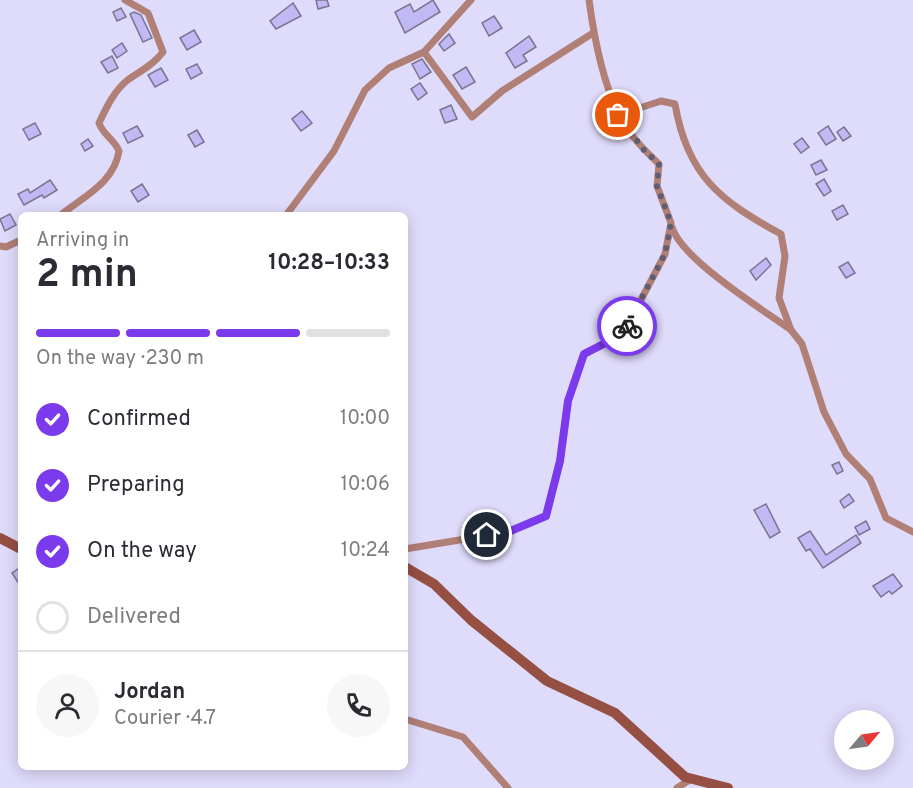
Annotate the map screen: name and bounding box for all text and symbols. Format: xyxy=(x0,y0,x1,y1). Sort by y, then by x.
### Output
pin xyxy=(592,89,643,140)
icon: bag xyxy=(601,98,634,131)
text: Arriving in xyxy=(36,228,129,254)
text: 10:28–10:33 xyxy=(268,250,390,277)
text: 2 min xyxy=(36,252,138,301)
courier xyxy=(597,296,657,356)
icon: bike xyxy=(611,310,644,343)
text: On the way · 230 m xyxy=(36,346,204,372)
icon: check xyxy=(36,403,69,436)
text: Confirmed xyxy=(87,406,191,433)
text: 10:00 xyxy=(340,406,390,432)
icon: check xyxy=(36,469,69,502)
text: Preparing xyxy=(87,472,185,499)
text: 10:06 xyxy=(340,472,390,498)
pin xyxy=(461,509,512,560)
icon: home xyxy=(470,518,503,551)
icon: check xyxy=(36,535,69,568)
text: On the way xyxy=(87,538,197,565)
text: 10:24 xyxy=(341,538,390,564)
text: Delivered xyxy=(87,604,181,631)
button: person xyxy=(36,674,99,737)
button: phone xyxy=(327,674,390,737)
text: Jordan xyxy=(114,679,185,706)
text: Courier · 4.7 xyxy=(114,706,216,732)
north arrow xyxy=(834,710,894,770)
map controls xyxy=(834,710,894,770)

